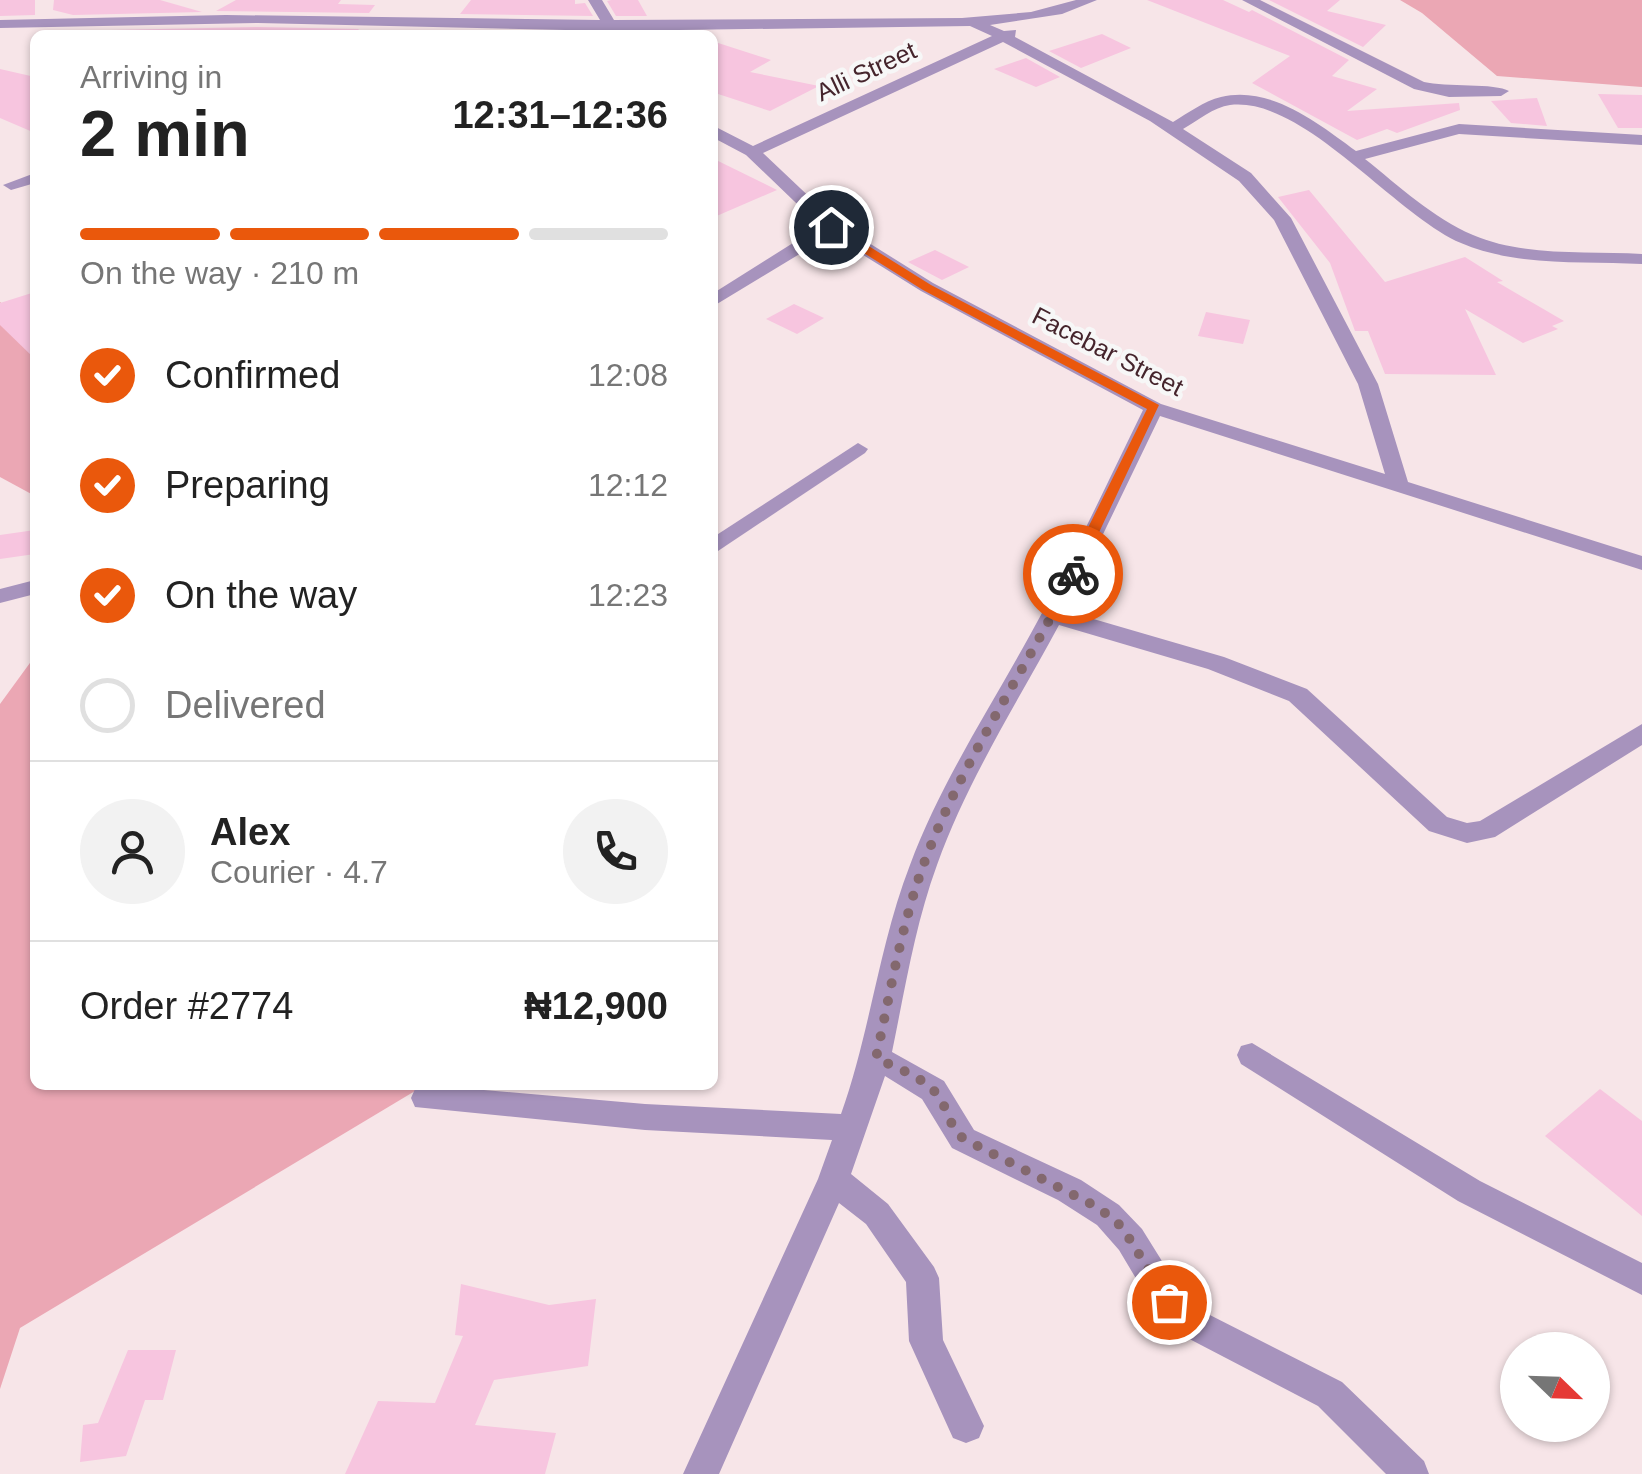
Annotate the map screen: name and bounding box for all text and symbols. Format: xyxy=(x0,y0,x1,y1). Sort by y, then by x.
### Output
street label: Alli Street xyxy=(812,36,920,106)
text: Arriving in xyxy=(80,59,222,95)
text: 12:31–12:36 xyxy=(452,94,668,136)
text: 2 min xyxy=(80,97,250,170)
pin xyxy=(789,185,874,270)
icon: home xyxy=(804,200,859,255)
text: On the way · 210 m xyxy=(80,255,359,291)
street label: Facebar Street xyxy=(1028,301,1188,401)
icon: check xyxy=(80,348,135,403)
text: Confirmed xyxy=(165,354,340,396)
text: 12:08 xyxy=(588,357,668,393)
icon: check xyxy=(80,458,135,513)
text: Preparing xyxy=(165,464,330,506)
text: 12:12 xyxy=(588,467,668,503)
courier xyxy=(1023,524,1123,624)
icon: bike xyxy=(1046,547,1101,602)
icon: check xyxy=(80,568,135,623)
text: On the way xyxy=(165,574,357,616)
text: 12:23 xyxy=(588,577,668,613)
text: Delivered xyxy=(165,684,326,726)
button: person xyxy=(80,799,185,904)
button: phone xyxy=(563,799,668,904)
text: Alex xyxy=(210,811,290,853)
text: Courier · 4.7 xyxy=(210,854,388,890)
text: Order #2774 xyxy=(80,985,293,1027)
text: ₦12,900 xyxy=(524,985,668,1027)
pin xyxy=(1127,1260,1212,1345)
icon: bag xyxy=(1142,1275,1197,1330)
north arrow xyxy=(1500,1332,1610,1442)
map controls xyxy=(1500,1332,1610,1442)

